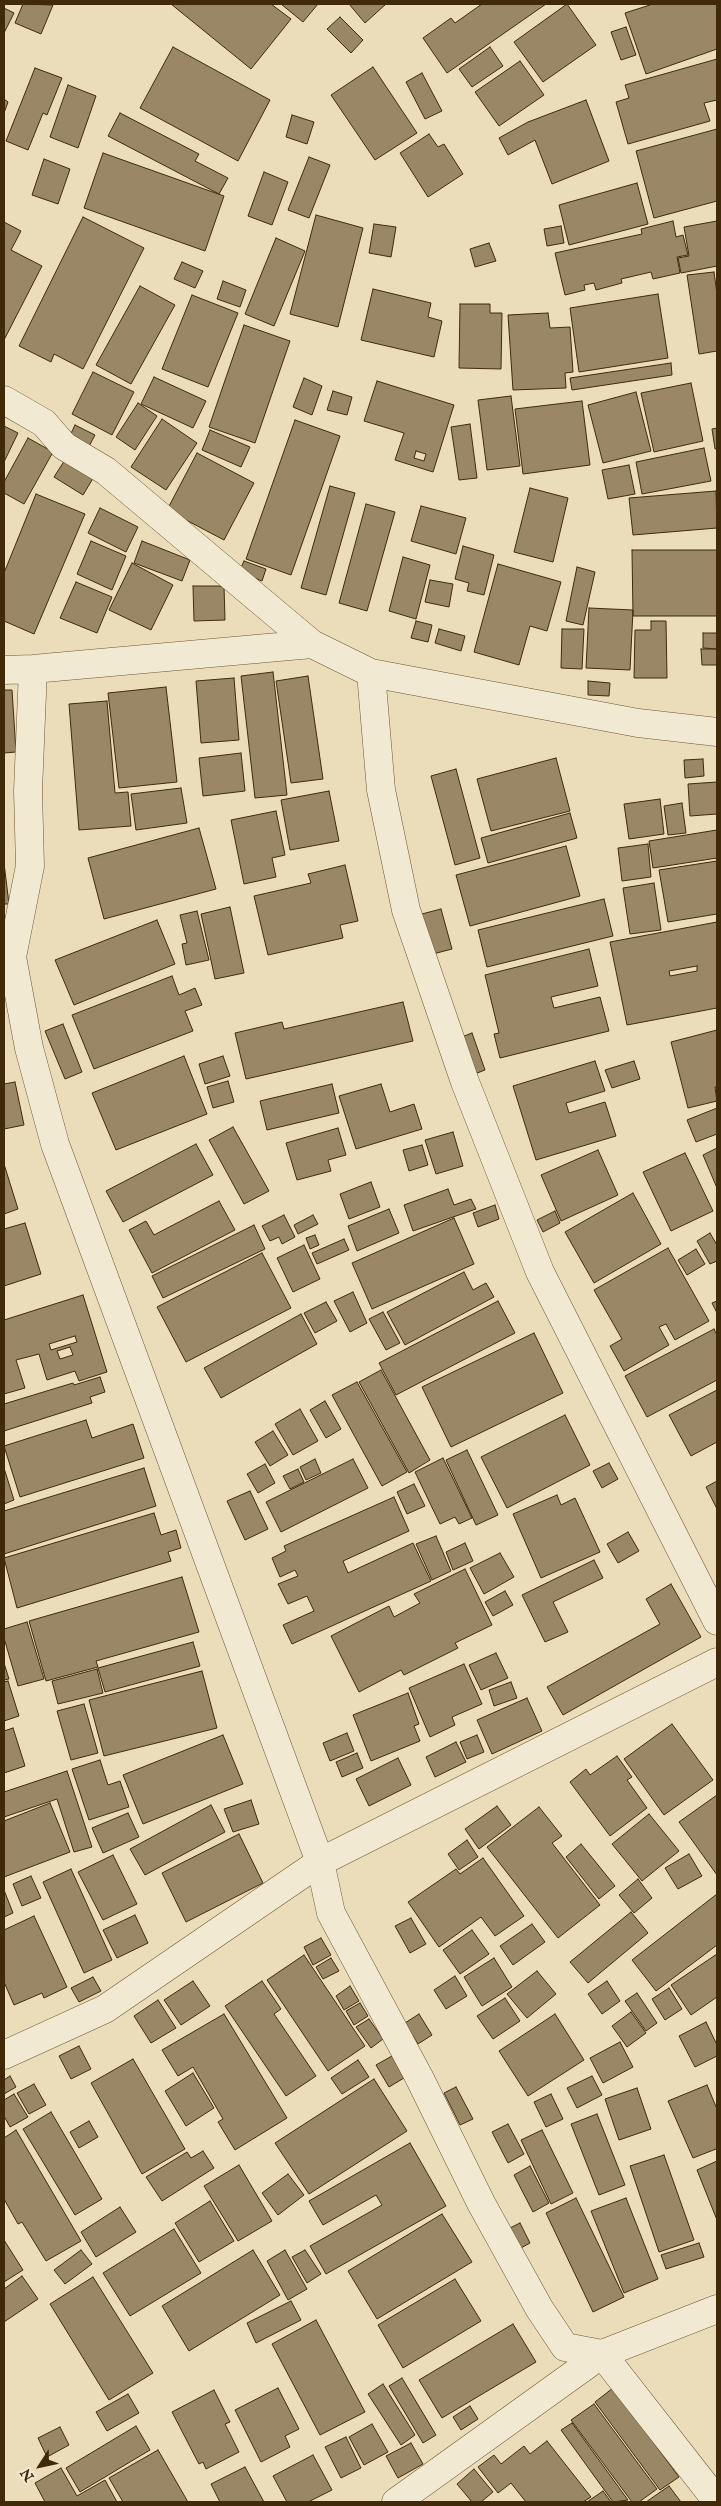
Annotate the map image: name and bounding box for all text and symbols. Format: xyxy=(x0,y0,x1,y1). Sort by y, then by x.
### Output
north arrow xyxy=(15,2441,65,2491)
text: N xyxy=(17,2464,39,2485)

